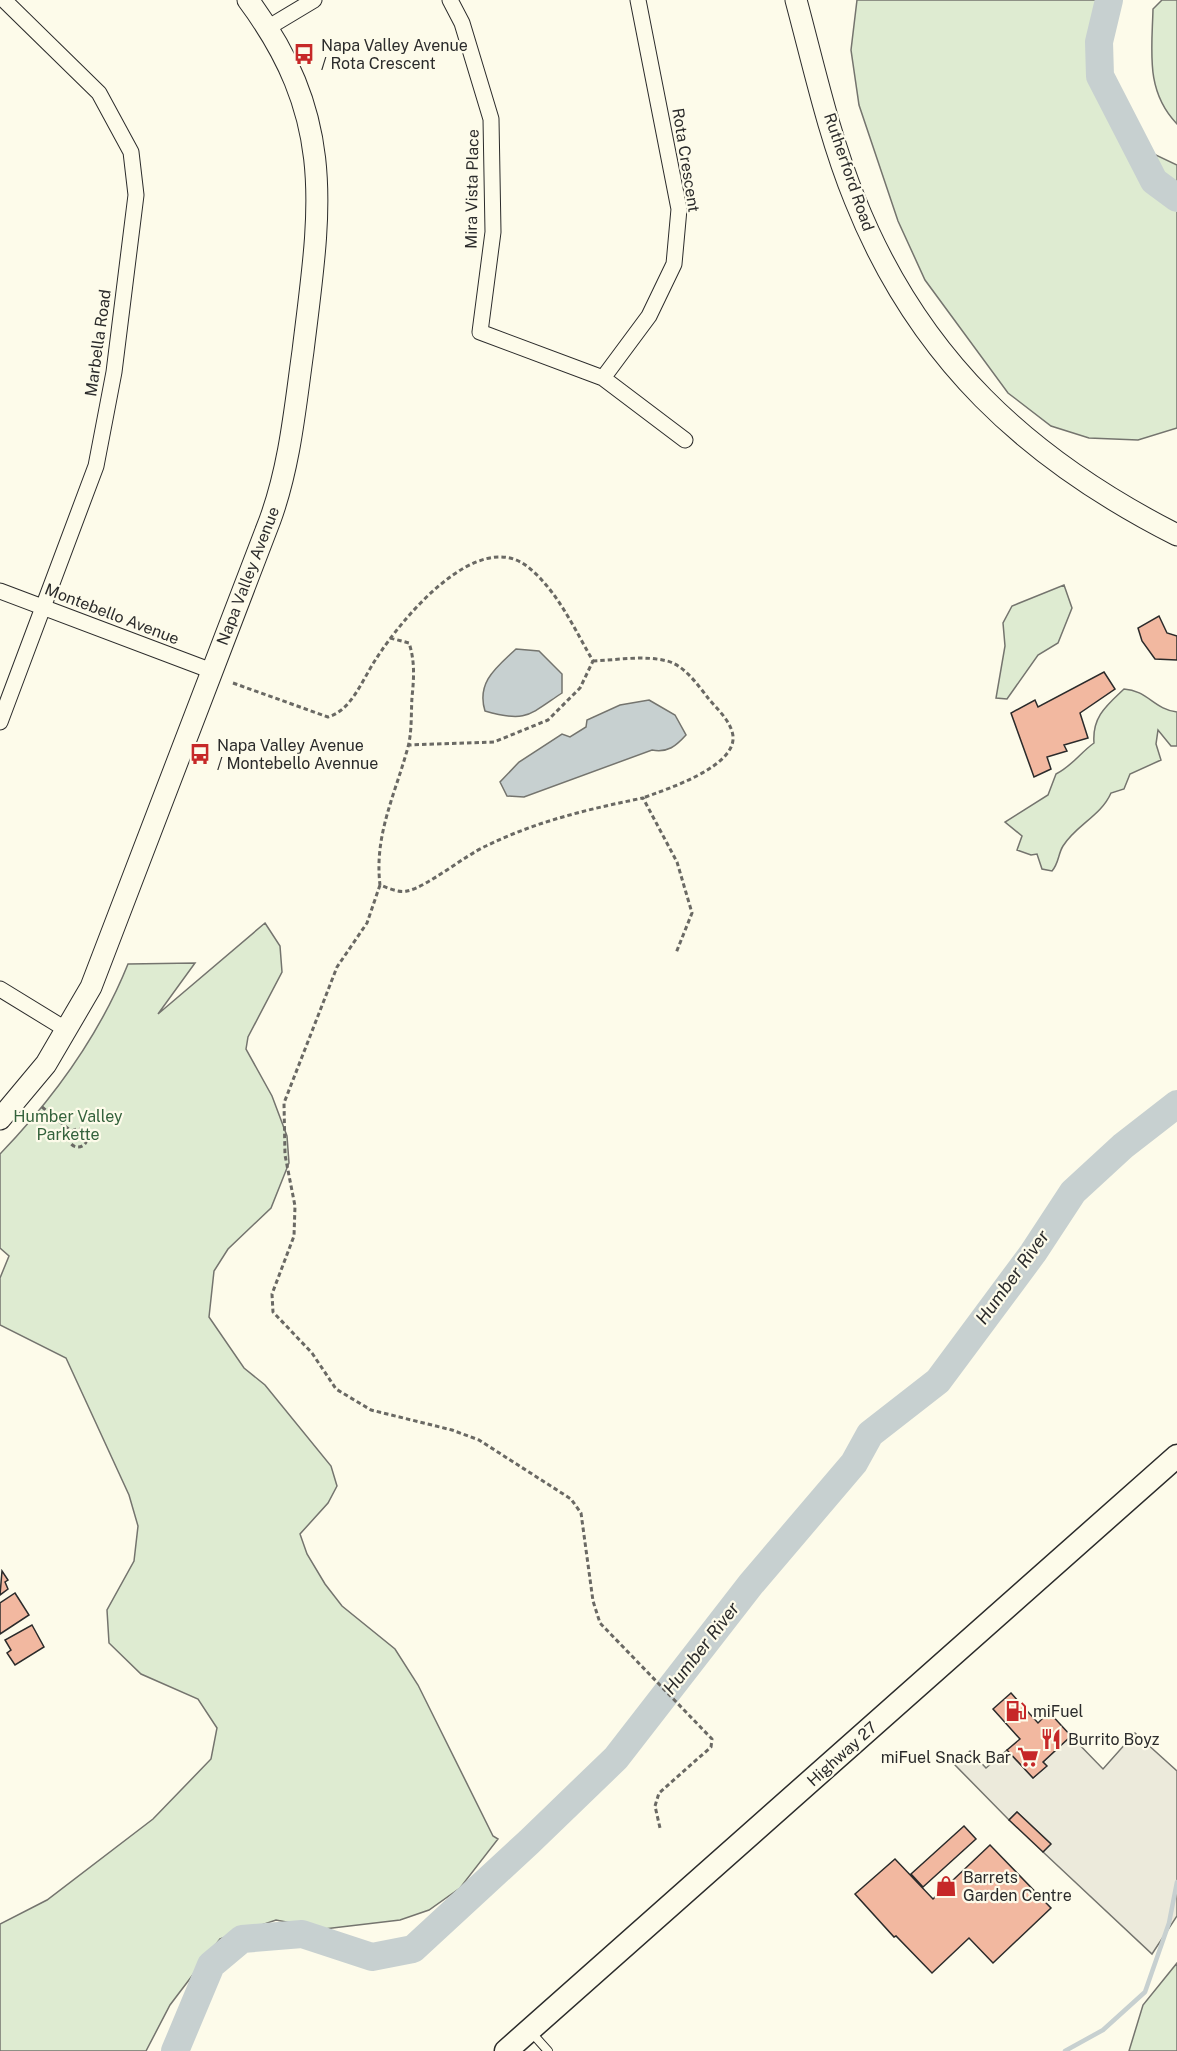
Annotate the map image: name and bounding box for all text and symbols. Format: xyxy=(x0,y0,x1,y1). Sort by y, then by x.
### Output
place label: Napa Valley Avenue / Rota Crescent xyxy=(321,36,468,73)
bus stop icon: Napa Valley Avenue / Rota Crescent xyxy=(292,42,316,66)
street label: Rota Crescent xyxy=(668,107,704,213)
street label: Rutherford Road xyxy=(820,110,878,234)
street label: Mira Vista Place xyxy=(461,129,483,249)
street label: Marbella Road xyxy=(81,288,115,398)
street label: Napa Valley Avenue xyxy=(213,504,283,648)
street label: Montebello Avenue xyxy=(42,580,182,648)
place label: Napa Valley Avenue / Montebello Avennue xyxy=(217,736,378,773)
bus stop icon: Napa Valley Avenue / Montebello Avennue xyxy=(188,742,212,766)
park label: Humber Valley Parkette xyxy=(13,1107,123,1144)
water label: Humber River xyxy=(971,1226,1053,1328)
water label: Humber River xyxy=(659,1598,744,1698)
fuel station icon: miFuel xyxy=(1004,1699,1028,1723)
place label: miFuel xyxy=(1033,1702,1083,1721)
street label: Highway 27 xyxy=(803,1718,881,1790)
restaurant icon: Burrito Boyz xyxy=(1039,1727,1063,1751)
place label: Burrito Boyz xyxy=(1068,1730,1160,1749)
supermarket icon: miFuel Snack Bar xyxy=(1016,1745,1040,1769)
place label: miFuel Snack Bar xyxy=(881,1748,1011,1767)
place label: Barrets Garden Centre xyxy=(963,1868,1072,1905)
shop icon: Barrets Garden Centre xyxy=(934,1874,958,1898)

